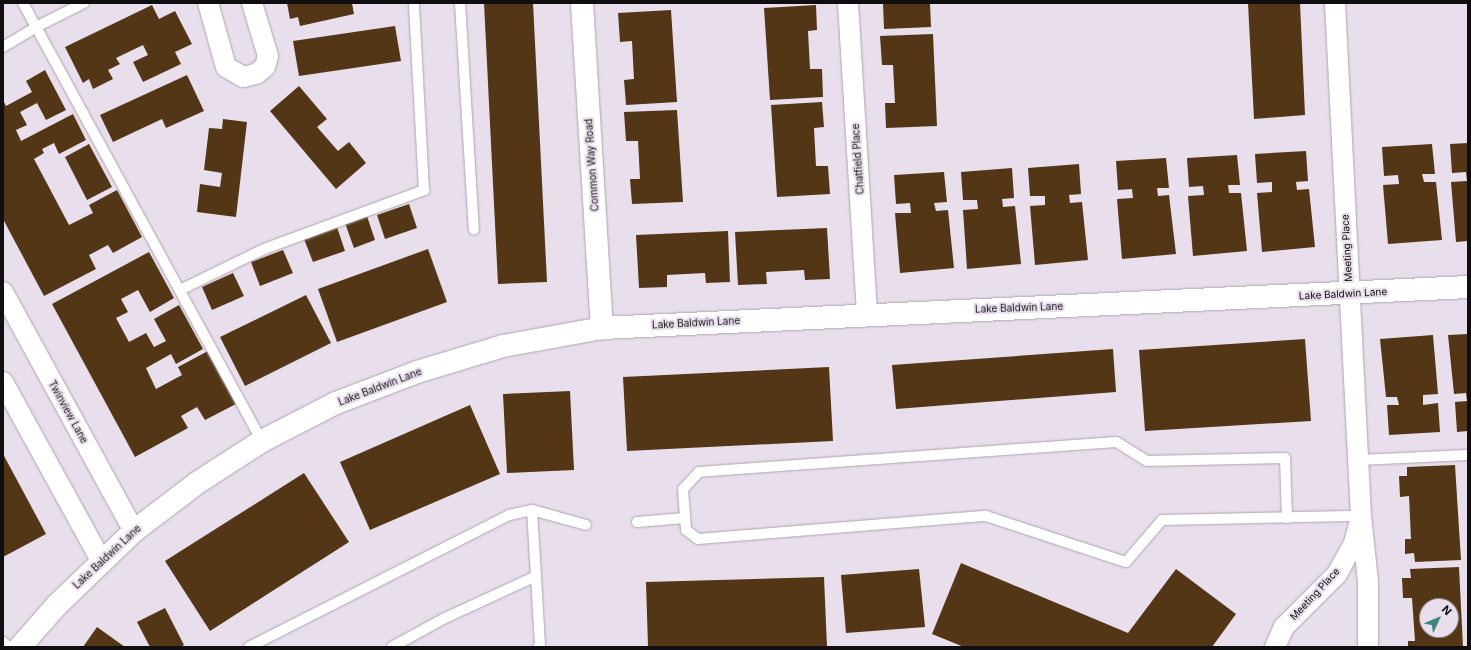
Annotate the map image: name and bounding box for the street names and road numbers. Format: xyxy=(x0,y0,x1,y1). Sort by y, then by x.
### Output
street label: Common Way Road xyxy=(583,118,601,212)
street label: Chatfield Place xyxy=(850,123,866,195)
street label: Meeting Place xyxy=(1339,214,1355,282)
street label: Lake Baldwin Lane xyxy=(1299,286,1387,302)
street label: Lake Baldwin Lane xyxy=(975,300,1063,316)
street label: Lake Baldwin Lane xyxy=(652,315,740,331)
street label: Lake Baldwin Lane xyxy=(337,366,423,408)
street label: Twinview Lane xyxy=(46,379,90,445)
street label: Lake Baldwin Lane xyxy=(71,523,143,591)
street label: Meeting Place xyxy=(1288,565,1342,623)

